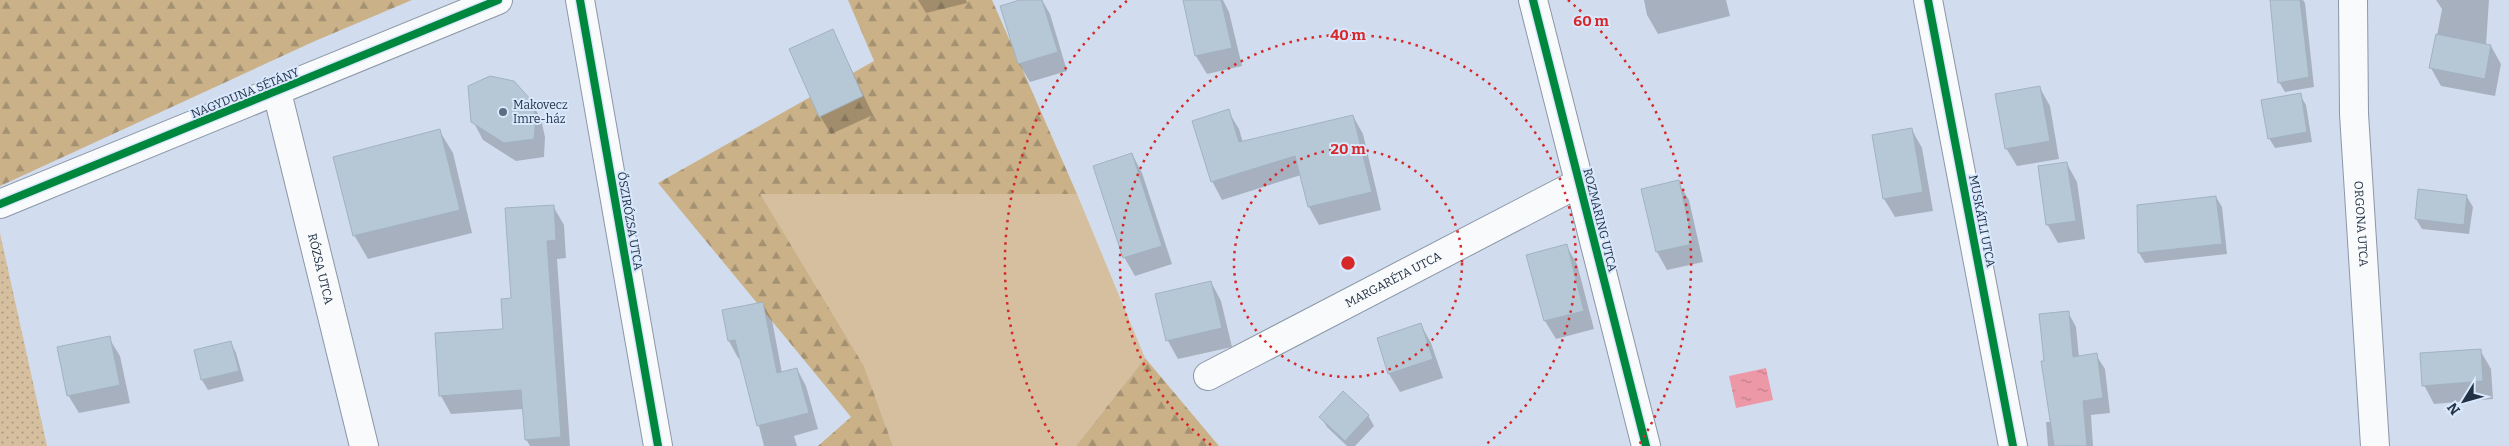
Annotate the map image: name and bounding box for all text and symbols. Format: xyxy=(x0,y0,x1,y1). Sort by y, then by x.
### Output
text: 60 m xyxy=(1573,12,1609,30)
text: 40 m xyxy=(1330,26,1367,44)
street label: NAGYDUNA SÉTÁNY xyxy=(188,64,302,121)
place label: Makovecz Imre-ház xyxy=(513,98,568,126)
marker: Makovecz Imre-ház xyxy=(497,106,509,118)
text: 20 m xyxy=(1331,140,1366,158)
street label: ROZMARING UTCA xyxy=(1580,167,1620,274)
street label: ŐSZIRÓZSA UTCA xyxy=(614,170,647,272)
street label: MUSKÁTLI UTCA xyxy=(1966,173,1999,269)
street label: ORGONA UTCA xyxy=(2351,180,2371,268)
street label: RÓZSA UTCA xyxy=(305,232,336,306)
street label: MARGARÉTA UTCA xyxy=(1343,249,1444,310)
centre of rings xyxy=(1339,254,1357,272)
north arrow xyxy=(2439,376,2489,426)
text: N xyxy=(2444,399,2464,418)

